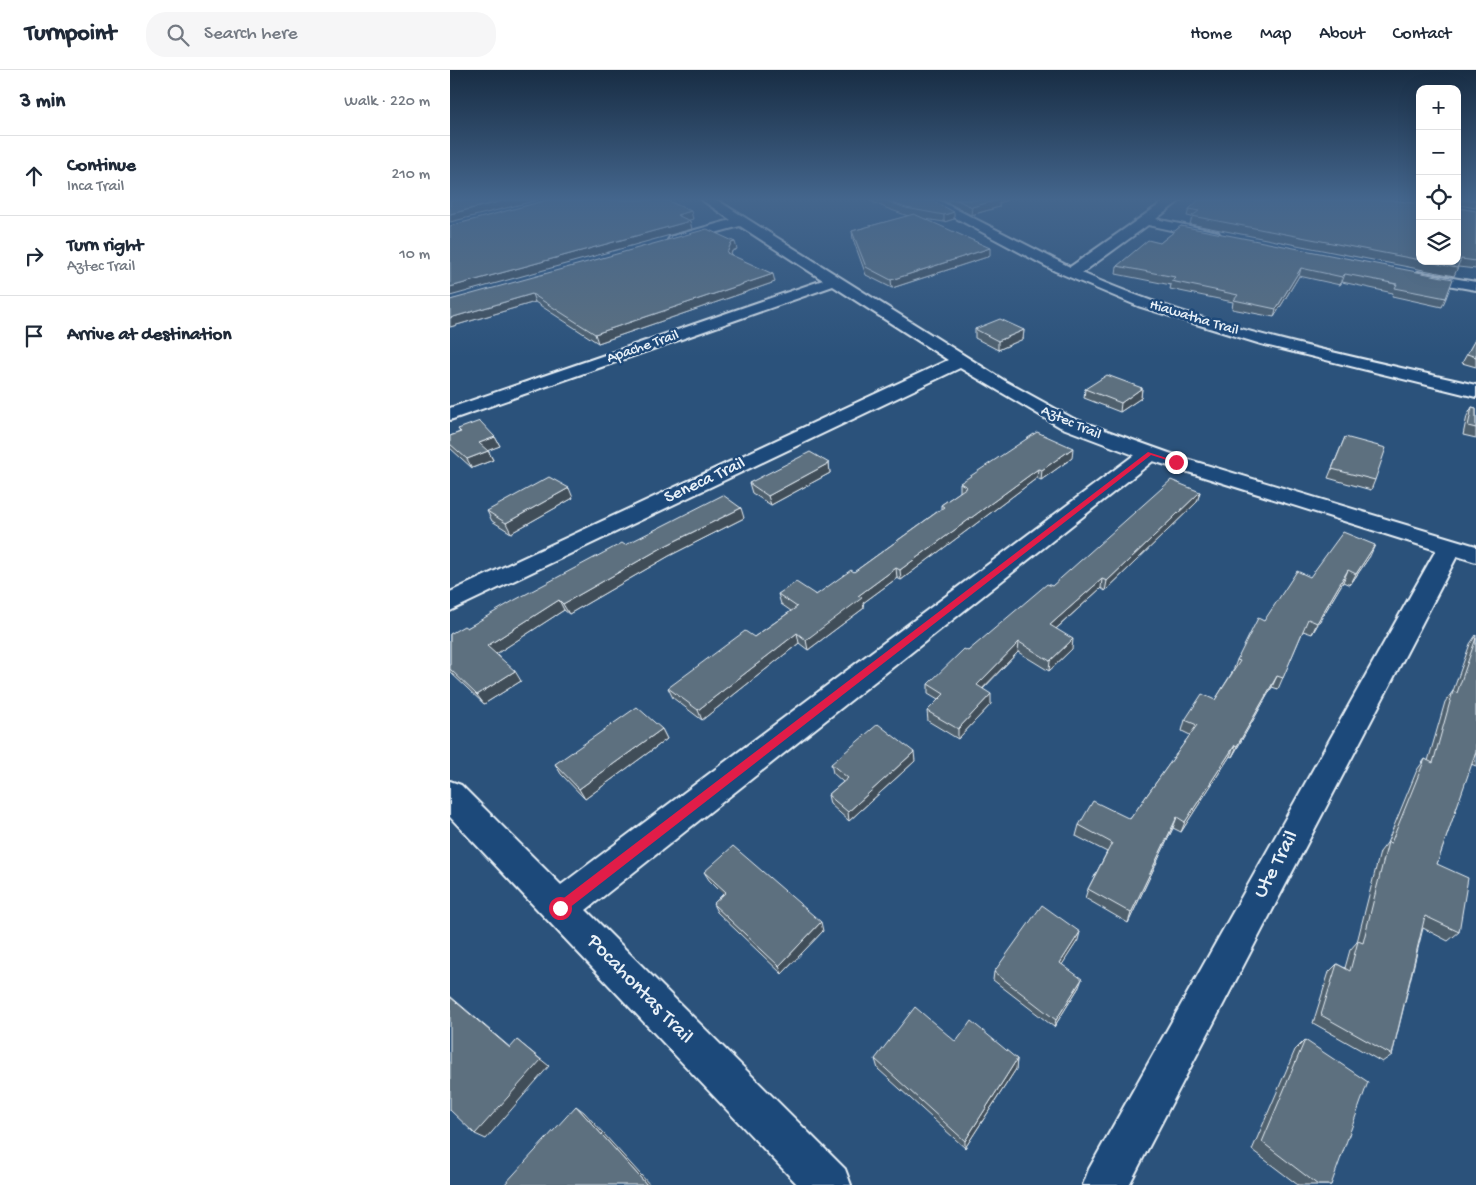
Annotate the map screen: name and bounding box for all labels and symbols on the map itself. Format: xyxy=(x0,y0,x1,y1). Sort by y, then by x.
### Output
street label: Hiawatha Trail xyxy=(1147,296,1241,340)
street label: Apache Trail xyxy=(605,326,681,368)
street label: Aztec Trail xyxy=(1038,402,1104,444)
route end xyxy=(1165,451,1188,474)
street label: Seneca Trail xyxy=(661,453,749,509)
street label: Ute Trail xyxy=(1249,827,1305,903)
route start xyxy=(549,897,572,920)
street label: Pocahontas Trail xyxy=(580,929,698,1050)

